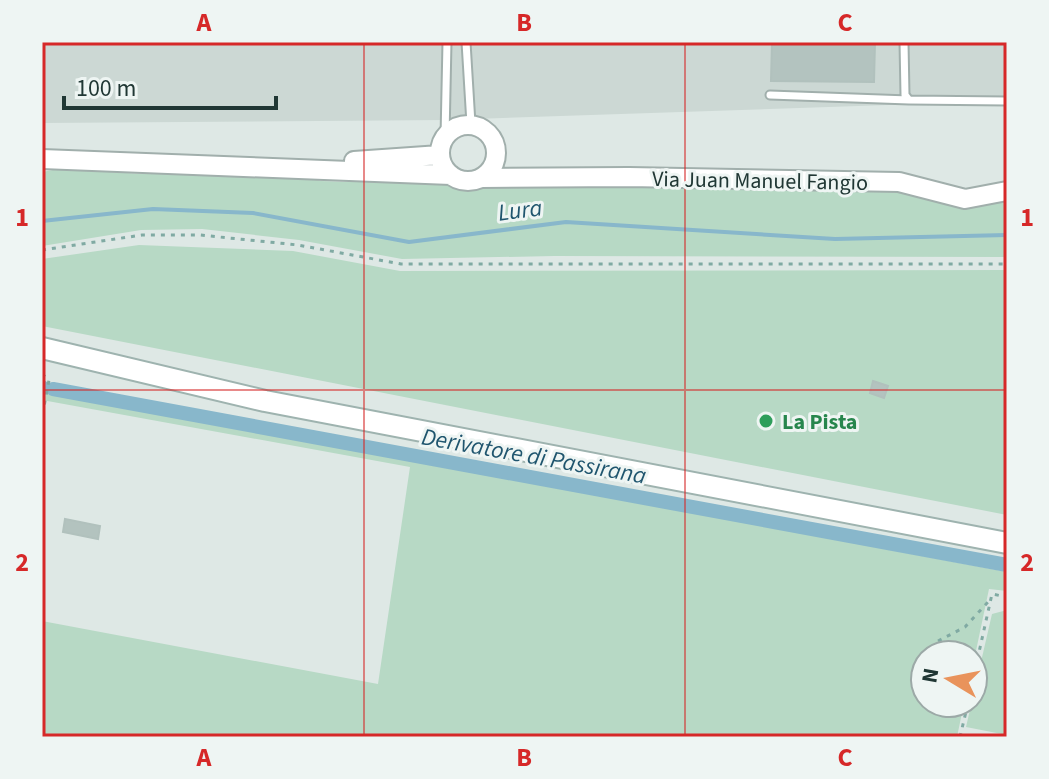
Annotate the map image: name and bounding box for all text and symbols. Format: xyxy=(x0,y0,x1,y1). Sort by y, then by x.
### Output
text: A xyxy=(196,4,213,41)
text: B xyxy=(516,4,532,41)
text: C xyxy=(837,4,853,41)
scale bar xyxy=(64,60,276,110)
text: 100 m xyxy=(76,71,136,106)
street label: Via Juan Manuel Fangio xyxy=(652,163,868,199)
water label: Lura xyxy=(496,190,544,231)
text: 1 xyxy=(15,199,29,236)
text: 1 xyxy=(1020,199,1034,236)
place label: La Pista xyxy=(782,406,857,438)
marker: La Pista xyxy=(757,412,775,430)
water label: Derivatore di Passirana xyxy=(419,419,649,494)
text: 2 xyxy=(15,544,29,581)
text: 2 xyxy=(1020,544,1034,581)
north arrow xyxy=(909,639,989,719)
text: N xyxy=(913,666,947,686)
text: A xyxy=(196,739,213,776)
text: B xyxy=(516,739,532,776)
text: C xyxy=(837,739,853,776)

